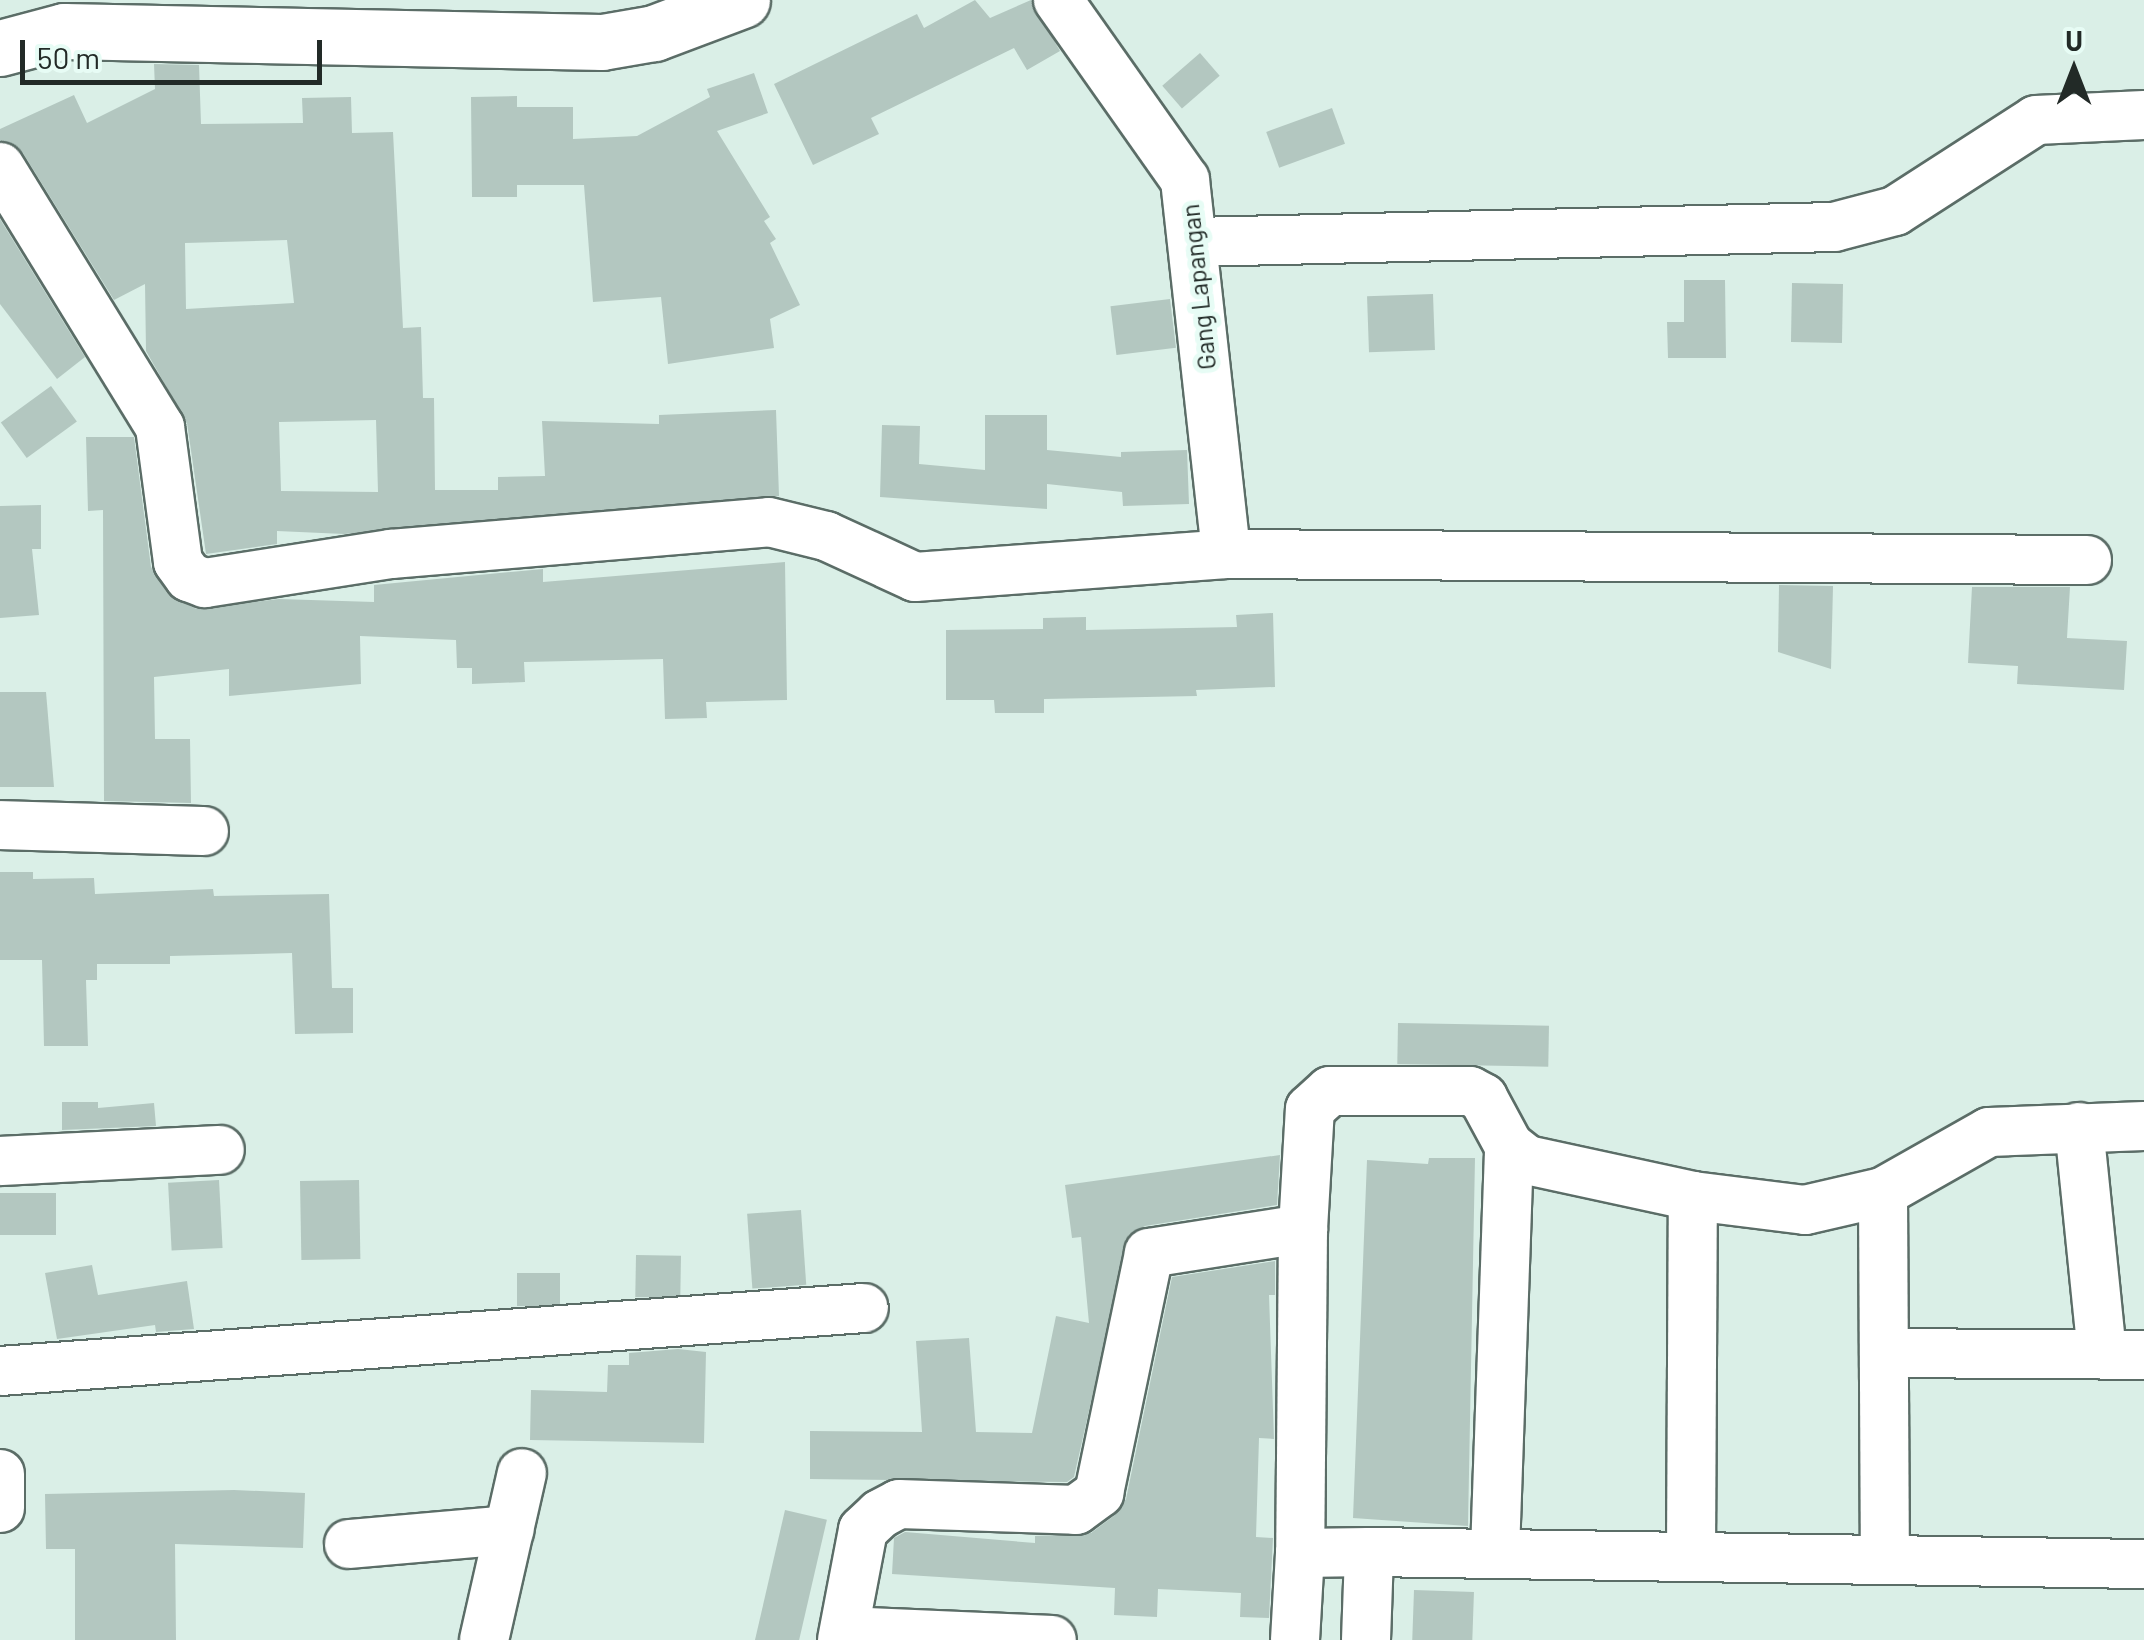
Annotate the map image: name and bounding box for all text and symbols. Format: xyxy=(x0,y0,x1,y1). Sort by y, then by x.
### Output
scale bar xyxy=(25,20,328,82)
north arrow xyxy=(2024,20,2124,120)
text: U xyxy=(2065,23,2083,57)
text: 50 m xyxy=(37,39,100,75)
street label: Gang Lapangan xyxy=(1174,203,1222,371)

